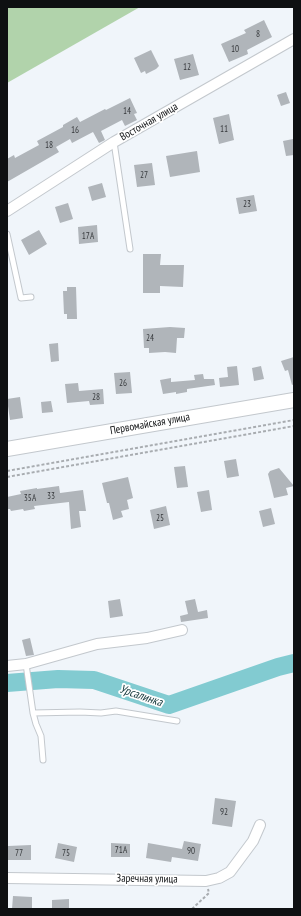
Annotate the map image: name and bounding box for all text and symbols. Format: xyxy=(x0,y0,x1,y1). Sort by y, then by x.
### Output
house number: 8 xyxy=(256,29,260,39)
house number: 10 xyxy=(231,44,239,54)
house number: 12 xyxy=(183,62,191,72)
street label: Восточная улица xyxy=(118,100,180,144)
house number: 14 xyxy=(123,106,131,116)
house number: 11 xyxy=(220,124,228,134)
house number: 16 xyxy=(71,125,79,135)
house number: 18 xyxy=(45,140,53,150)
house number: 27 xyxy=(140,170,148,180)
house number: 23 xyxy=(243,199,251,209)
house number: 17А xyxy=(82,231,94,241)
house number: 24 xyxy=(146,333,154,343)
house number: 26 xyxy=(119,378,127,388)
house number: 28 xyxy=(92,392,100,402)
street label: Первомайская улица xyxy=(109,410,191,438)
house number: 33 xyxy=(47,491,55,501)
house number: 35А xyxy=(24,493,36,503)
house number: 25 xyxy=(156,513,164,523)
water label: Урсалинка xyxy=(118,682,164,710)
house number: 92 xyxy=(220,807,228,817)
house number: 71А xyxy=(115,845,127,855)
house number: 90 xyxy=(187,846,195,856)
house number: 77 xyxy=(15,848,23,858)
house number: 75 xyxy=(62,848,70,858)
street label: Заречная улица xyxy=(116,872,178,886)

